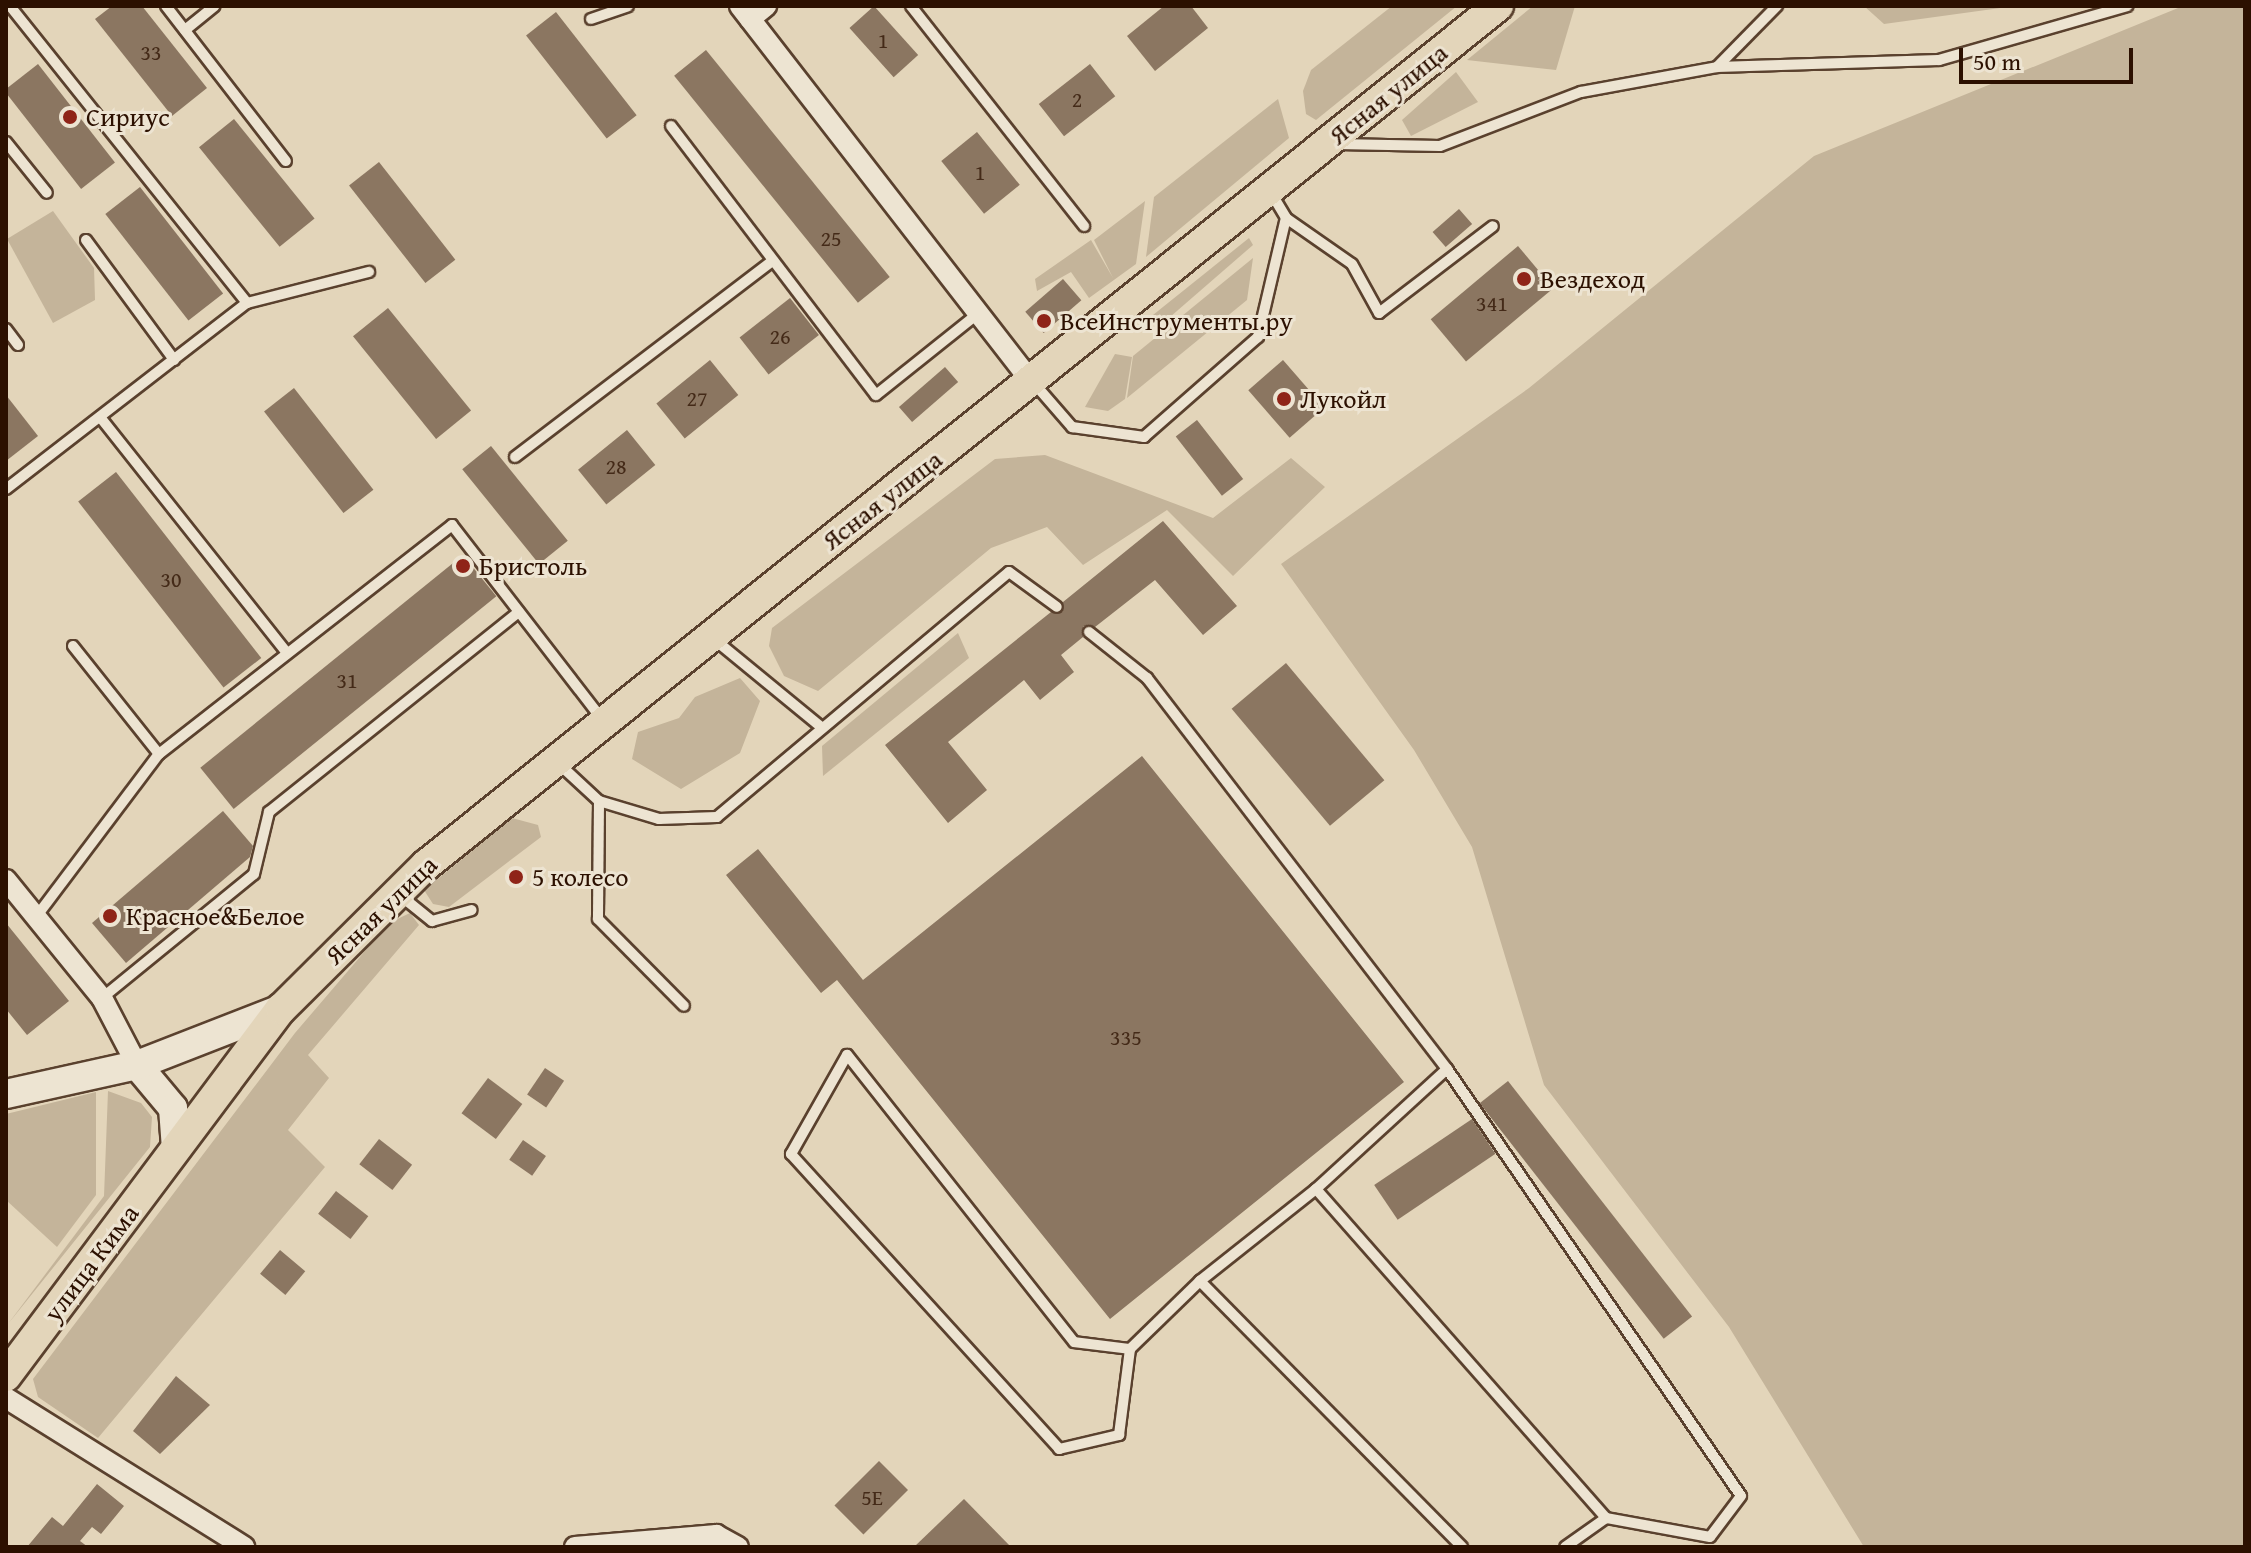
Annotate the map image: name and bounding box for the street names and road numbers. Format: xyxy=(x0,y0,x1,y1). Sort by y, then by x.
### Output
street label: Ясная улица xyxy=(1322,37,1454,151)
street label: Ясная улица xyxy=(816,444,948,556)
street label: Ясная улица xyxy=(319,849,443,971)
street label: улица Кима xyxy=(37,1198,145,1328)

